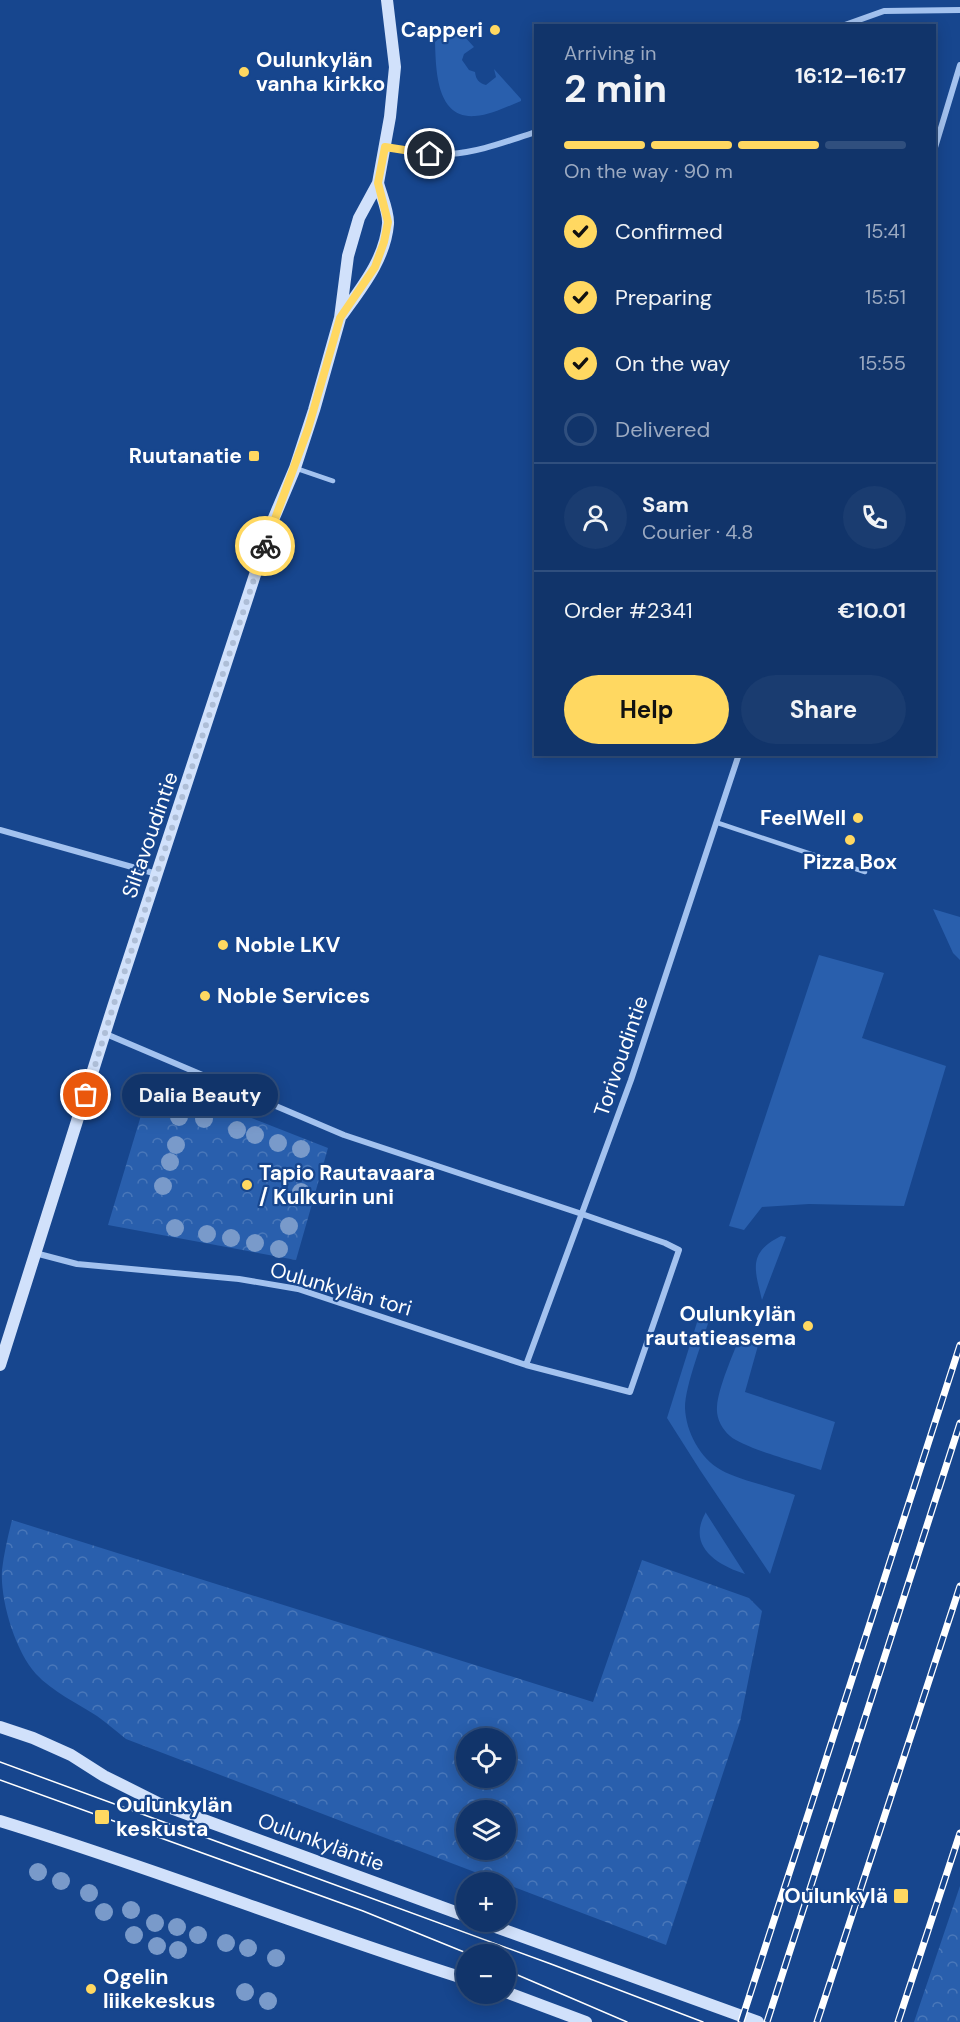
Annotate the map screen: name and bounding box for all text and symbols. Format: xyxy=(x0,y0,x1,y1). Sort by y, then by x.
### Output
place label: Capperi xyxy=(401,16,483,44)
marker: Capperi xyxy=(488,23,502,37)
text: Arriving in xyxy=(564,40,656,66)
place label: Oulunkylän vanha kirkko xyxy=(256,46,385,98)
text: 16:12–16:17 xyxy=(795,61,906,90)
text: 2 min xyxy=(564,63,667,114)
marker: Oulunkylän vanha kirkko xyxy=(237,65,251,79)
pin xyxy=(404,128,455,179)
icon: home xyxy=(413,137,446,170)
text: On the way · 90 m xyxy=(564,158,733,184)
icon: check xyxy=(564,215,597,248)
text: Confirmed xyxy=(615,217,723,246)
text: 15:41 xyxy=(865,218,906,244)
icon: check xyxy=(564,281,597,314)
text: Preparing xyxy=(615,283,712,312)
text: 15:51 xyxy=(865,284,906,310)
icon: check xyxy=(564,347,597,380)
text: On the way xyxy=(615,349,730,378)
text: 15:55 xyxy=(859,350,906,376)
text: Delivered xyxy=(615,415,710,444)
place label: Ruutanatie xyxy=(129,442,242,470)
marker: Ruutanatie xyxy=(247,449,261,463)
button: person xyxy=(564,486,627,549)
button: phone xyxy=(843,486,906,549)
text: Sam xyxy=(642,490,689,519)
courier xyxy=(235,516,295,576)
text: Courier · 4.8 xyxy=(642,519,753,545)
icon: bike xyxy=(249,530,282,563)
text: Order #2341 xyxy=(564,596,693,625)
text: €10.01 xyxy=(838,596,906,625)
button: Help xyxy=(564,675,729,744)
button: Share xyxy=(741,675,906,744)
street label: Siltavoudintie xyxy=(115,768,185,902)
place label: FeelWell xyxy=(760,804,846,832)
marker: FeelWell xyxy=(851,811,865,825)
marker: Pizza Box xyxy=(843,833,857,847)
place label: Pizza Box xyxy=(803,848,897,876)
place label: Noble LKV xyxy=(235,931,340,959)
marker: Noble LKV xyxy=(216,938,230,952)
place label: Noble Services xyxy=(217,982,370,1010)
marker: Noble Services xyxy=(198,989,212,1003)
street label: Torivoudintie xyxy=(587,992,655,1120)
pin xyxy=(60,1069,111,1120)
callout: Dalia Beauty xyxy=(122,1074,278,1116)
icon: bag xyxy=(69,1078,102,1111)
text: Dalia Beauty xyxy=(139,1082,261,1108)
place label: Tapio Rautavaara / Kulkurin uni xyxy=(259,1159,435,1211)
marker: Tapio Rautavaara / Kulkurin uni xyxy=(240,1178,254,1192)
street label: Oulunkylän tori xyxy=(267,1255,415,1323)
place label: Oulunkylän rautatieasema xyxy=(645,1300,796,1352)
marker: Oulunkylän rautatieasema xyxy=(801,1319,815,1333)
map controls xyxy=(456,1728,516,2004)
button: locate xyxy=(456,1728,516,1788)
place label: Oulunkylän keskusta xyxy=(116,1791,233,1843)
button: layers xyxy=(456,1800,516,1860)
street label: Oulunkyläntie xyxy=(254,1806,388,1878)
marker: Oulunkylän keskusta xyxy=(93,1808,111,1826)
button: + xyxy=(456,1872,516,1932)
place label: Oulunkylä xyxy=(784,1882,888,1910)
marker: Oulunkylä xyxy=(892,1887,910,1905)
button: − xyxy=(456,1944,516,2004)
place label: Ogelin liikekeskus xyxy=(103,1963,215,2015)
marker: Ogelin liikekeskus xyxy=(84,1982,98,1996)

